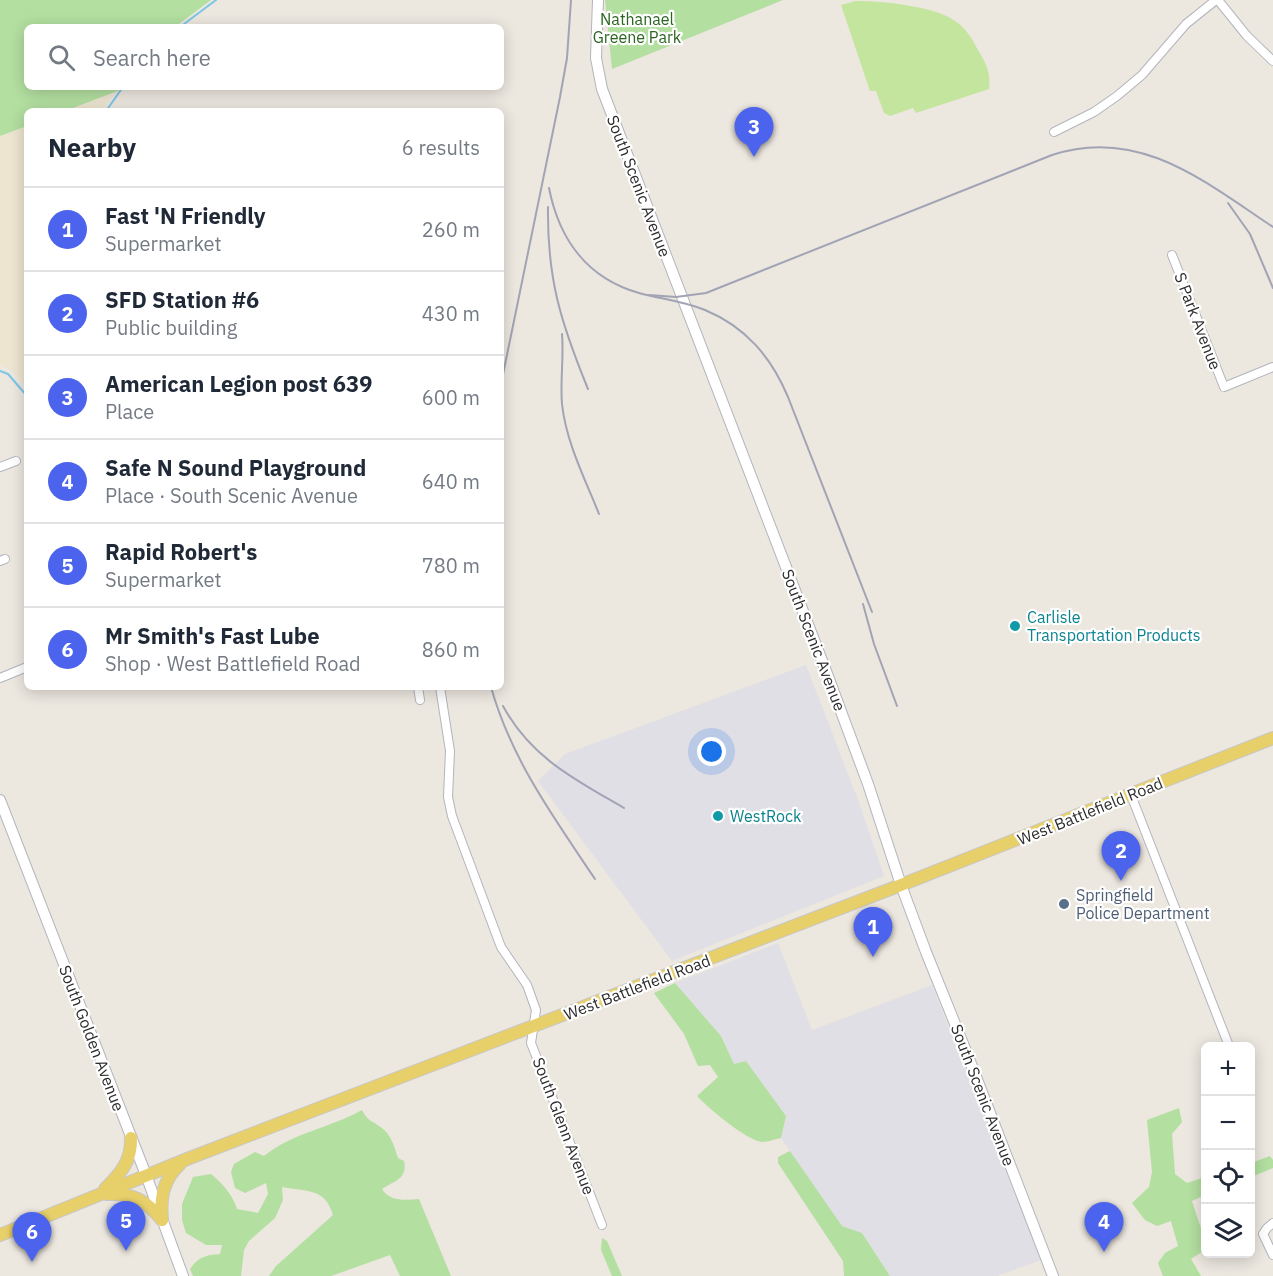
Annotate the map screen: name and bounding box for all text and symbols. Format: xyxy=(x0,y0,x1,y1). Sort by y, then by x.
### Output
park label: Nathanael Greene Park xyxy=(593,9,682,47)
search box xyxy=(24,24,504,90)
icon: search xyxy=(45,41,78,74)
text: Search here xyxy=(93,43,211,72)
pin: 3 xyxy=(734,108,774,157)
street label: South Scenic Avenue xyxy=(603,112,675,260)
text: Nearby xyxy=(48,130,136,164)
text: 6 results xyxy=(402,134,480,161)
text: Fast 'N Friendly xyxy=(105,201,266,230)
text: 1 xyxy=(62,216,74,243)
text: 260 m xyxy=(422,216,480,243)
text: Supermarket xyxy=(105,230,222,257)
street label: S Park Avenue xyxy=(1170,269,1226,373)
text: SFD Station #6 xyxy=(105,285,259,314)
text: 2 xyxy=(62,300,74,327)
text: 430 m xyxy=(422,300,480,327)
text: Public building xyxy=(105,314,237,341)
text: American Legion post 639 xyxy=(105,369,372,398)
text: 3 xyxy=(62,384,74,411)
text: 600 m xyxy=(422,384,480,411)
text: Place xyxy=(105,398,154,425)
text: Safe N Sound Playground xyxy=(105,453,366,482)
text: 4 xyxy=(62,468,74,495)
text: 640 m xyxy=(422,468,480,495)
text: Place · South Scenic Avenue xyxy=(105,482,358,509)
text: Rapid Robert's xyxy=(105,537,257,566)
text: 5 xyxy=(62,552,74,579)
text: 780 m xyxy=(422,552,480,579)
text: Supermarket xyxy=(105,566,222,593)
street label: South Scenic Avenue xyxy=(778,566,850,714)
place label: Carlisle Transportation Products xyxy=(1027,607,1201,645)
marker: Carlisle Transportation Products xyxy=(1008,619,1022,633)
text: Mr Smith's Fast Lube xyxy=(105,621,320,650)
text: 6 xyxy=(62,636,74,663)
text: 860 m xyxy=(422,636,480,663)
text: Shop · West Battlefield Road xyxy=(105,650,361,677)
your location xyxy=(697,737,726,766)
street label: West Battlefield Road xyxy=(1014,773,1166,849)
place label: WestRock xyxy=(730,806,802,826)
marker: WestRock xyxy=(711,809,725,823)
pin: 2 xyxy=(1102,832,1140,881)
place label: Springfield Police Department xyxy=(1076,885,1210,923)
marker: Springfield Police Department xyxy=(1057,897,1071,911)
pin: 1 xyxy=(854,908,892,957)
street label: West Battlefield Road xyxy=(561,950,713,1024)
street label: South Golden Avenue xyxy=(55,962,129,1114)
street label: South Scenic Avenue xyxy=(947,1021,1019,1169)
map controls xyxy=(1201,1042,1255,1258)
button: + xyxy=(1201,1042,1255,1096)
street label: South Glenn Avenue xyxy=(529,1055,599,1198)
button: − xyxy=(1201,1096,1255,1150)
button: locate xyxy=(1201,1150,1255,1204)
pin: 5 xyxy=(106,1202,146,1251)
pin: 4 xyxy=(1084,1202,1124,1252)
button: layers xyxy=(1201,1204,1255,1258)
pin: 6 xyxy=(12,1212,51,1262)

